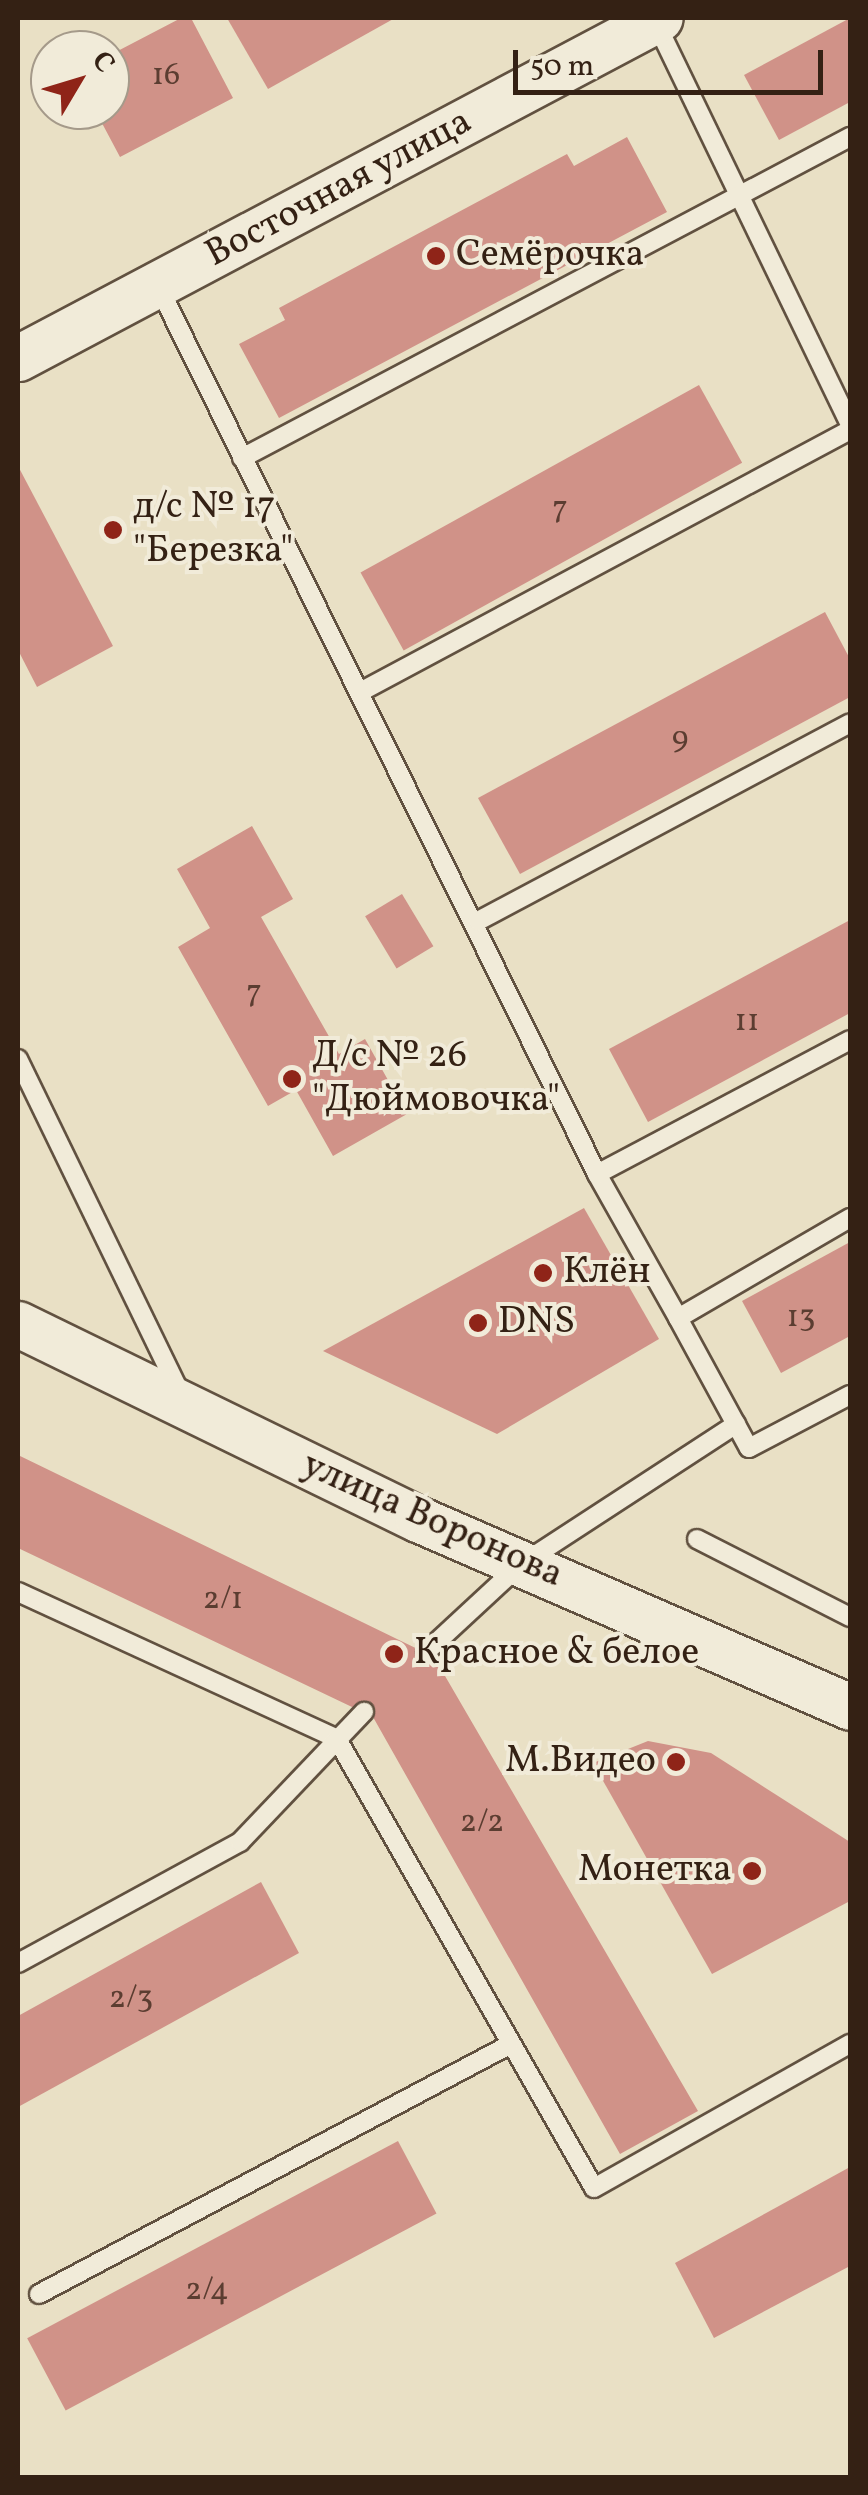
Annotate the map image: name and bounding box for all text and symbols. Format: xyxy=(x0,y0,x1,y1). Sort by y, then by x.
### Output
north arrow xyxy=(30,30,130,130)
scale bar xyxy=(518,30,828,92)
text: С xyxy=(82,43,123,82)
text: 50 m xyxy=(530,46,594,88)
house number: 16 xyxy=(152,57,180,95)
street label: Восточная улица xyxy=(198,99,480,279)
place label: Семёрочка xyxy=(456,233,644,279)
marker: Семёрочка xyxy=(425,245,447,267)
place label: д/с № 17 "Березка" xyxy=(133,485,293,574)
house number: 7 xyxy=(552,490,568,528)
marker: д/с № 17 "Березка" xyxy=(102,519,124,541)
house number: 9 xyxy=(672,720,688,758)
house number: 7 xyxy=(246,974,262,1012)
house number: 11 xyxy=(735,1003,759,1041)
place label: Д/с № 26 "Дюймовочка" xyxy=(312,1034,560,1124)
marker: Д/с № 26 "Дюймовочка" xyxy=(281,1068,303,1090)
place label: Клён xyxy=(563,1250,651,1296)
marker: Клён xyxy=(532,1262,554,1284)
house number: 13 xyxy=(787,1299,815,1337)
place label: DNS xyxy=(498,1300,575,1346)
marker: DNS xyxy=(467,1312,489,1334)
street label: улица Воронова xyxy=(294,1443,570,1599)
house number: 2/1 xyxy=(203,1581,243,1619)
place label: Красное & белое xyxy=(414,1631,699,1677)
marker: Красное & белое xyxy=(383,1643,405,1665)
place label: М.Видео xyxy=(505,1739,656,1785)
marker: М.Видео xyxy=(665,1751,687,1773)
house number: 2/2 xyxy=(460,1804,504,1842)
place label: Монетка xyxy=(578,1848,732,1894)
marker: Монетка xyxy=(741,1860,763,1882)
house number: 2/3 xyxy=(109,1980,153,2018)
house number: 2/4 xyxy=(185,2272,229,2310)

